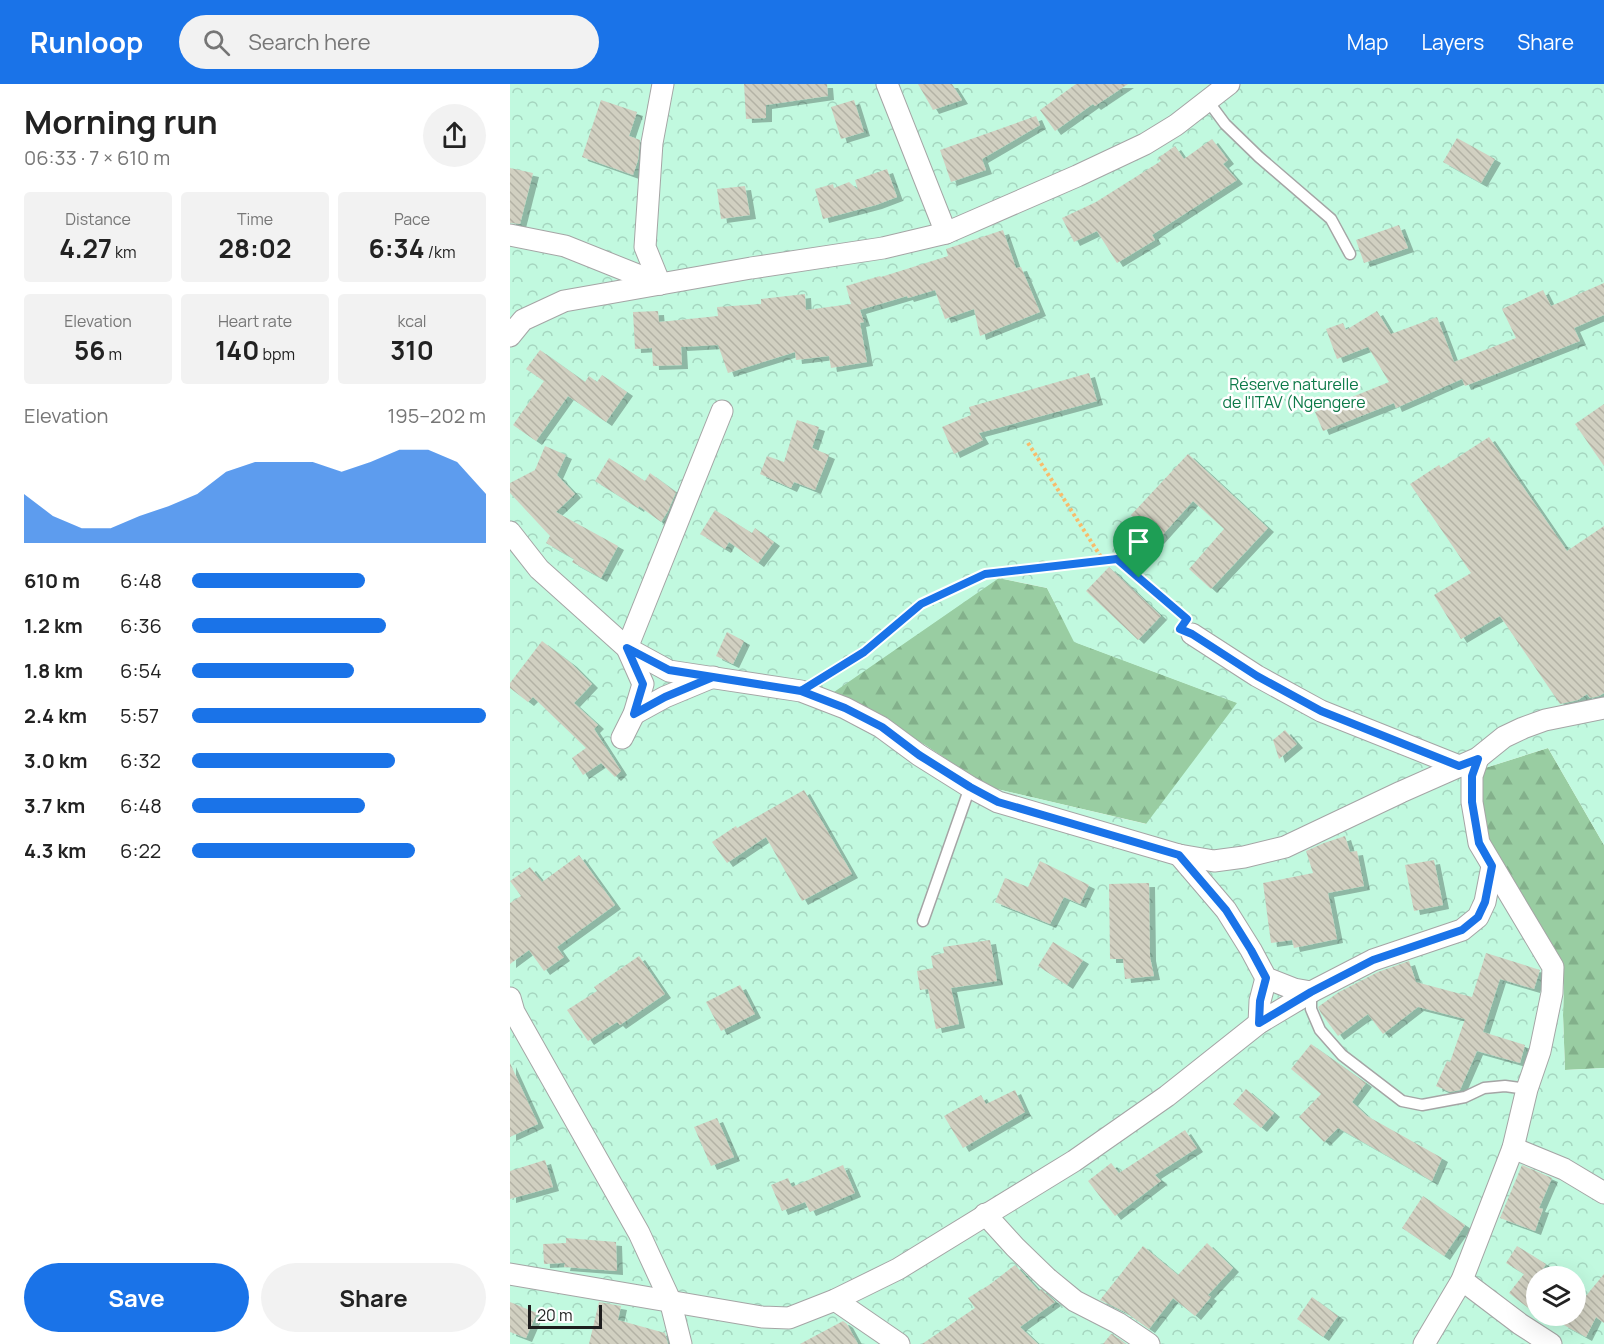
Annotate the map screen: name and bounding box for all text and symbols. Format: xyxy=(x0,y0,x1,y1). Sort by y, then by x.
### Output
search box xyxy=(179,15,599,69)
text: Runloop xyxy=(30,23,143,61)
icon: search xyxy=(200,26,233,59)
text: Search here xyxy=(248,27,371,57)
text: Map xyxy=(1347,28,1388,56)
text: Layers xyxy=(1421,28,1484,56)
text: Share xyxy=(1517,28,1574,56)
text: Morning run xyxy=(24,99,218,144)
button: share xyxy=(423,104,486,167)
text: 06:33 · 7 × 610 m xyxy=(24,144,170,171)
text: Distance xyxy=(65,208,131,230)
text: Time xyxy=(237,208,273,230)
text: Pace xyxy=(394,208,430,230)
text: 4.27 xyxy=(59,230,112,266)
text: 28:02 xyxy=(219,230,291,266)
text: 6:34 xyxy=(369,230,425,266)
text: km xyxy=(112,241,137,263)
text: /km xyxy=(425,241,455,263)
text: Elevation xyxy=(64,310,132,332)
text: Heart rate xyxy=(218,310,292,332)
text: kcal xyxy=(397,310,427,332)
text: 56 xyxy=(74,332,105,368)
text: 140 xyxy=(215,332,259,368)
text: 310 xyxy=(390,332,434,368)
text: m xyxy=(105,343,122,365)
text: bpm xyxy=(259,343,295,365)
park label: Réserve naturelle de l'ITAV (Ngengere xyxy=(1222,373,1366,413)
text: Elevation xyxy=(24,402,108,429)
text: 195–202 m xyxy=(387,402,486,429)
pin xyxy=(1113,516,1164,578)
icon: arrive xyxy=(1122,525,1155,558)
text: 610 m xyxy=(24,567,80,594)
text: 6:48 xyxy=(120,567,162,594)
text: 1.2 km xyxy=(24,612,83,639)
text: 6:36 xyxy=(120,612,162,639)
text: 1.8 km xyxy=(24,657,83,684)
text: 6:54 xyxy=(120,657,162,684)
text: 2.4 km xyxy=(24,702,87,729)
text: 5:57 xyxy=(120,702,159,729)
text: 3.0 km xyxy=(24,747,88,774)
text: 6:32 xyxy=(120,747,161,774)
text: 3.7 km xyxy=(24,792,85,819)
text: 6:48 xyxy=(120,792,162,819)
text: 4.3 km xyxy=(24,837,86,864)
text: 6:22 xyxy=(120,837,161,864)
button: Save xyxy=(24,1263,249,1332)
button: Share xyxy=(261,1263,486,1332)
map controls xyxy=(1526,1266,1586,1326)
button: layers xyxy=(1526,1266,1586,1326)
scale bar xyxy=(528,1302,602,1330)
text: 20 m xyxy=(537,1304,573,1326)

